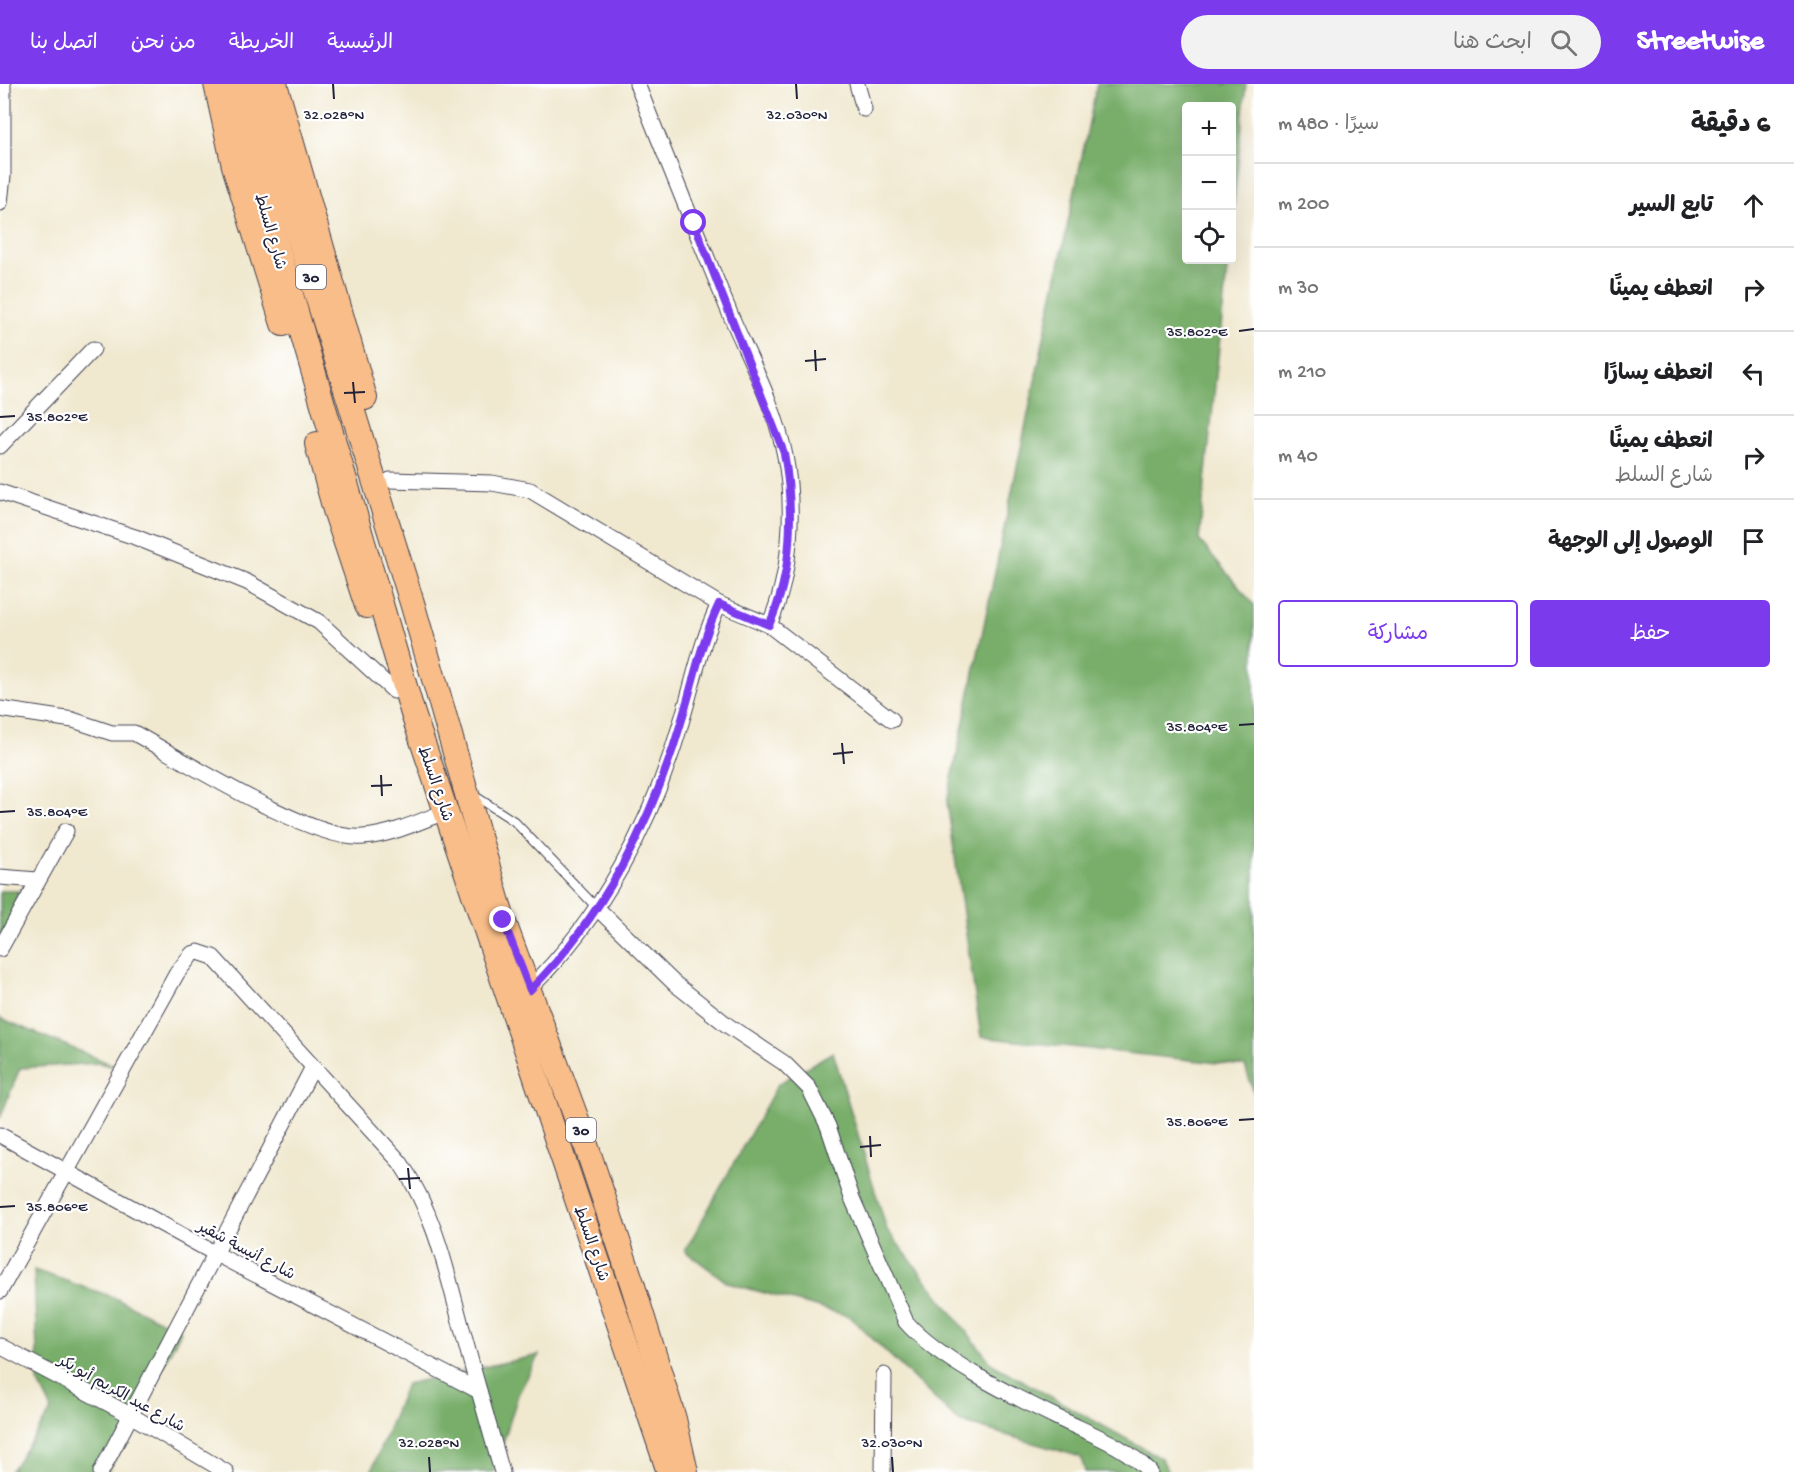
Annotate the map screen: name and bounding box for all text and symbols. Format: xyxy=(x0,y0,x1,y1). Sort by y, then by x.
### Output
search box xyxy=(1181,15,1601,69)
icon: search xyxy=(1547,26,1580,59)
text: Streetwise xyxy=(1637,26,1764,59)
text: ابحث هنا xyxy=(1453,31,1532,57)
text: اتصل بنا xyxy=(30,32,98,57)
text: من نحن xyxy=(131,32,196,57)
text: الخريطة xyxy=(229,32,294,57)
text: الرئيسية xyxy=(327,32,393,57)
map controls xyxy=(1182,102,1236,264)
button: + xyxy=(1182,102,1236,156)
text: 32.028°N xyxy=(303,107,364,125)
text: 32.030°N xyxy=(765,107,828,125)
text: 6 دقيقة xyxy=(1691,111,1770,142)
text: سيرًا · 480 m xyxy=(1278,114,1379,137)
button: − xyxy=(1182,156,1236,210)
icon: ahead xyxy=(1737,189,1770,222)
street label: شارع السلط xyxy=(249,192,289,272)
text: 200 m xyxy=(1278,194,1329,217)
text: تابع السير xyxy=(1629,194,1713,220)
route start xyxy=(680,209,706,235)
button: locate xyxy=(1182,210,1236,264)
road number: 30 xyxy=(296,265,326,289)
icon: right xyxy=(1737,273,1770,306)
text: 30 m xyxy=(1278,278,1319,301)
text: انعطف يمينًا xyxy=(1610,278,1713,304)
text: 35.802°E xyxy=(1166,324,1228,342)
icon: left xyxy=(1737,357,1770,390)
text: 210 m xyxy=(1278,362,1326,385)
text: انعطف يسارًا xyxy=(1604,362,1713,388)
text: 35.802°E xyxy=(26,409,88,427)
text: انعطف يمينًا xyxy=(1610,430,1713,456)
icon: right xyxy=(1737,441,1770,474)
text: 40 m xyxy=(1278,446,1318,469)
text: شارع السلط xyxy=(1615,466,1713,489)
icon: arrive xyxy=(1737,525,1770,558)
text: الوصول إلى الوجهة xyxy=(1548,530,1713,556)
button: مشاركة xyxy=(1278,600,1518,667)
button: حفظ xyxy=(1530,600,1770,667)
text: 35.804°E xyxy=(1166,719,1228,737)
street label: شارع السلط xyxy=(412,744,455,824)
text: 35.804°E xyxy=(26,804,88,822)
route end xyxy=(489,906,515,932)
text: 35.806°E xyxy=(1166,1114,1228,1132)
road number: 30 xyxy=(566,1118,596,1142)
text: 35.806°E xyxy=(26,1199,88,1217)
street label: شارع السلط xyxy=(568,1204,611,1284)
street label: شارع أنيسة شقير xyxy=(191,1216,298,1286)
street label: شارع عبد الكريم أبو بكر xyxy=(52,1350,188,1438)
text: 32.028°N xyxy=(398,1435,459,1453)
text: 32.030°N xyxy=(860,1435,923,1453)

